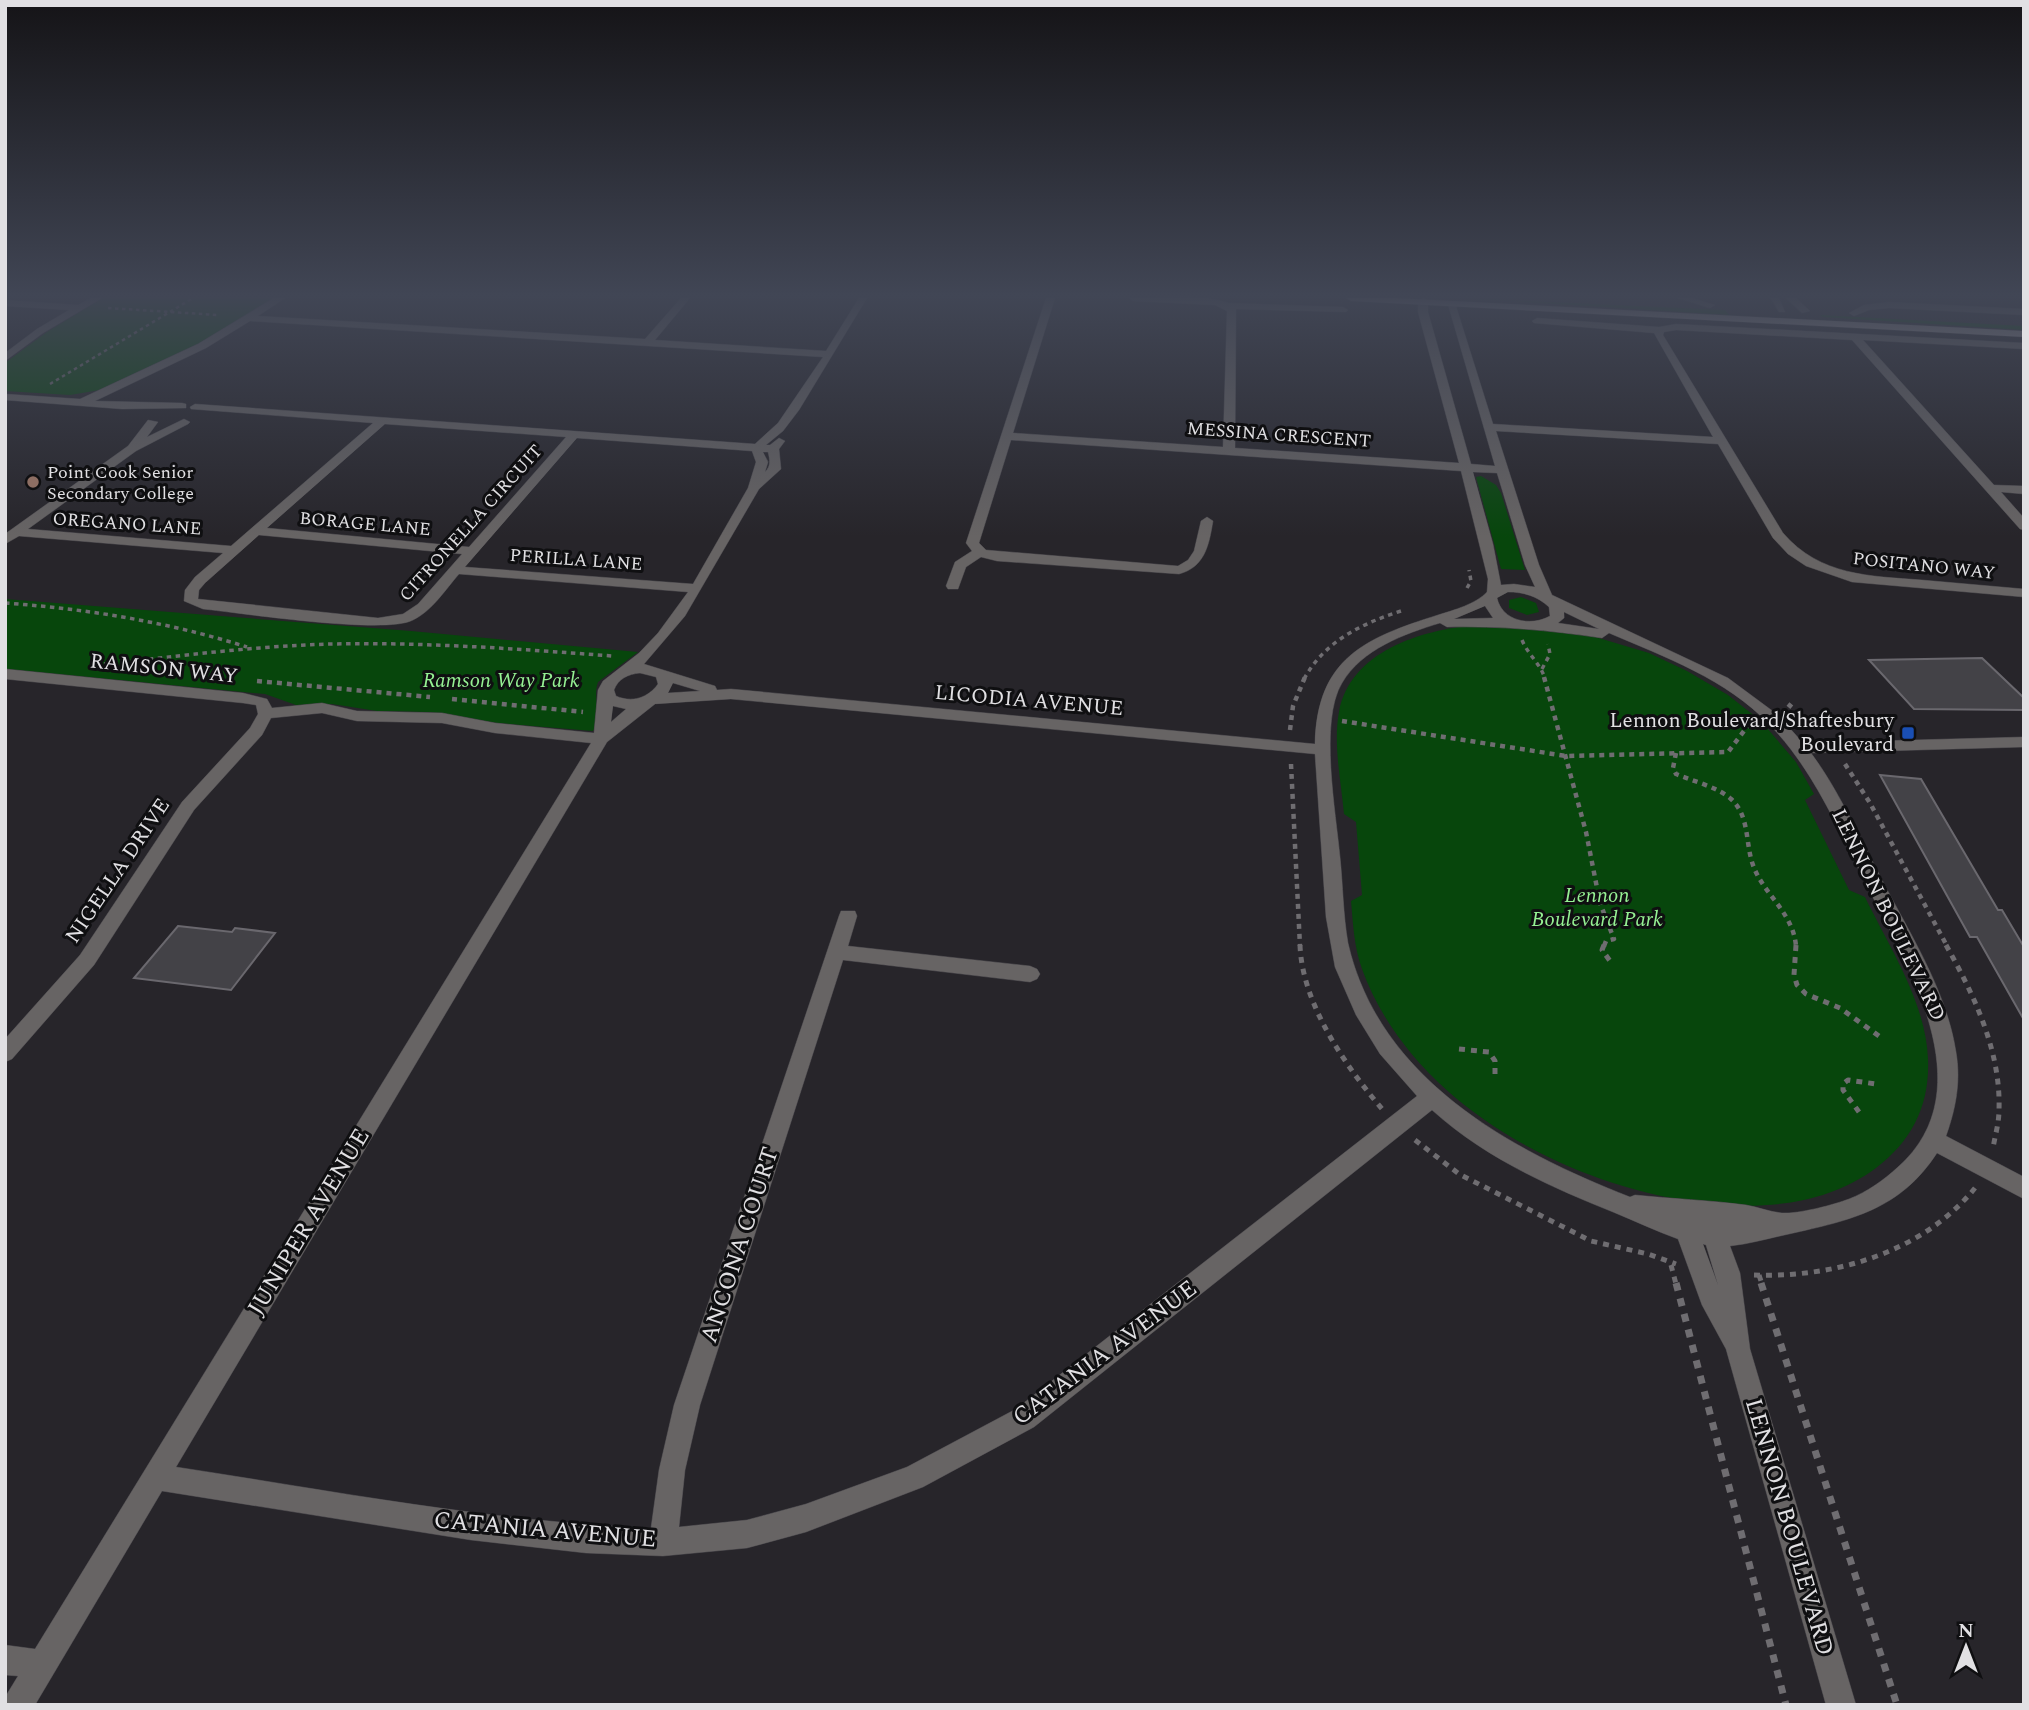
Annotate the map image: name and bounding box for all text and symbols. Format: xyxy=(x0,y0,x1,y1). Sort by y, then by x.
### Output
street label: MESSINA CRESCENT xyxy=(1186,415,1372,455)
street label: CITRONELLA CIRCUIT xyxy=(393,438,549,608)
place label: Point Cook Senior Secondary College xyxy=(47,459,194,507)
marker: Point Cook Senior Secondary College xyxy=(25,474,41,490)
street label: OREGANO LANE xyxy=(52,505,202,543)
street label: BORAGE LANE xyxy=(298,505,432,543)
street label: PERILLA LANE xyxy=(509,542,643,578)
street label: POSITANO WAY xyxy=(1851,545,1997,587)
street label: RAMSON WAY xyxy=(88,645,240,693)
park label: Ramson Way Park xyxy=(422,665,580,697)
street label: LICODIA AVENUE xyxy=(933,677,1125,725)
place label: Lennon Boulevard/Shaftesbury Boulevard xyxy=(1609,705,1895,761)
marker: Lennon Boulevard/Shaftesbury Boulevard xyxy=(1900,725,1916,741)
street label: NIGELLA DRIVE xyxy=(57,792,179,950)
street label: LENNON BOULEVARD xyxy=(1823,803,1953,1027)
park label: Lennon Boulevard Park xyxy=(1531,880,1663,936)
street label: JUNIPER AVENUE xyxy=(239,1121,379,1323)
street label: ANCONA COURT xyxy=(691,1142,789,1348)
street label: CATANIA AVENUE xyxy=(1005,1271,1205,1435)
street label: LENNON BOULEVARD xyxy=(1735,1394,1843,1660)
street label: CATANIA AVENUE xyxy=(432,1502,658,1558)
north arrow xyxy=(1931,1612,2001,1682)
text: N xyxy=(1958,1617,1974,1646)

